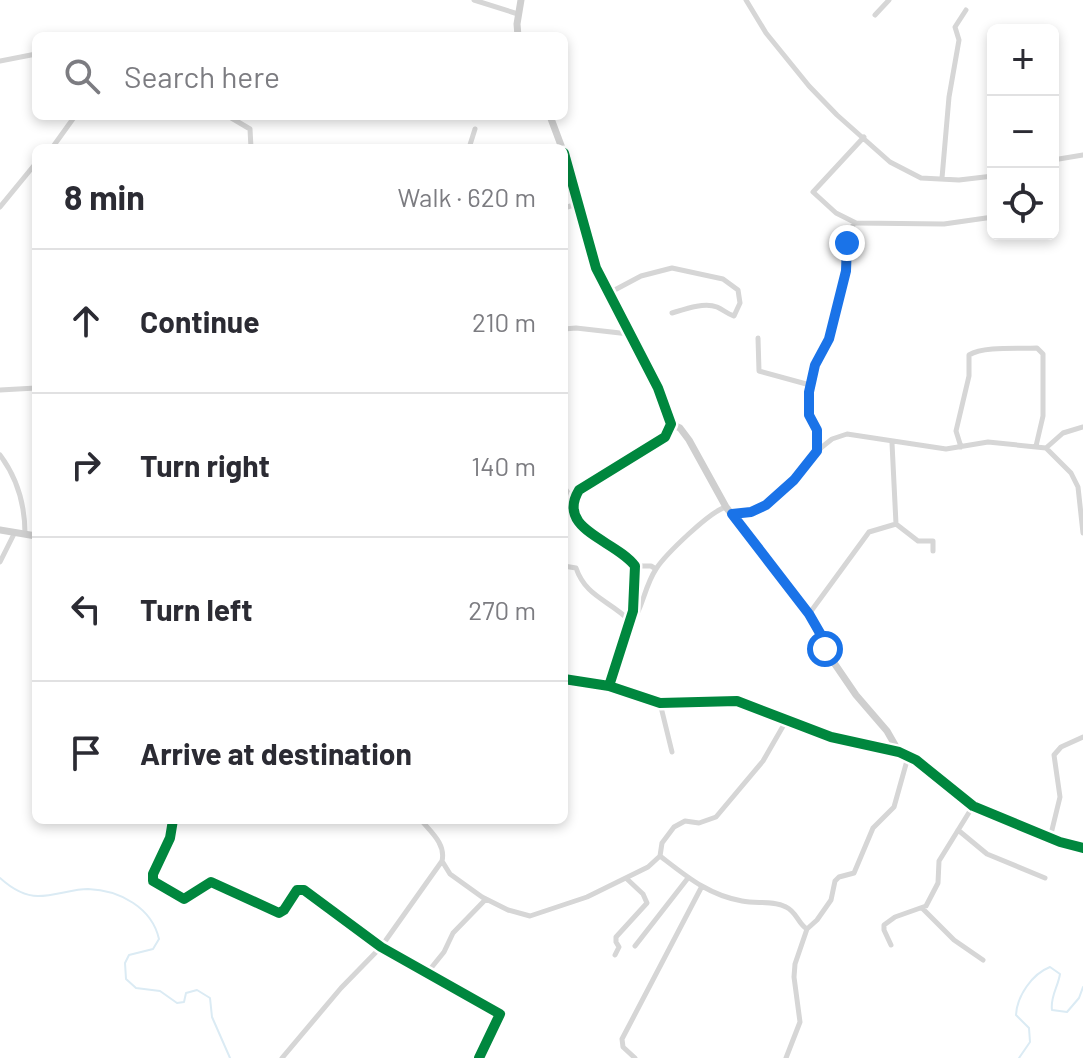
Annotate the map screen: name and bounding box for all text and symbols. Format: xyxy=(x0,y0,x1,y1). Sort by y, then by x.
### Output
map controls xyxy=(987,24,1059,240)
button: + xyxy=(987,24,1059,96)
search box xyxy=(32,32,568,120)
icon: search xyxy=(60,54,104,98)
text: Search here xyxy=(124,58,280,94)
button: − xyxy=(987,96,1059,168)
button: locate xyxy=(987,168,1059,240)
text: 8 min xyxy=(64,176,145,217)
text: Walk · 620 m xyxy=(398,181,536,212)
route end xyxy=(829,225,865,261)
icon: ahead xyxy=(64,299,108,343)
text: Continue xyxy=(140,303,260,339)
text: 210 m xyxy=(472,306,536,337)
icon: right xyxy=(64,443,108,487)
text: Turn right xyxy=(140,447,270,483)
text: 140 m xyxy=(471,450,536,481)
icon: left xyxy=(64,587,108,631)
text: Turn left xyxy=(140,591,253,627)
text: 270 m xyxy=(468,594,536,625)
route start xyxy=(807,631,843,667)
icon: arrive xyxy=(64,731,108,775)
text: Arrive at destination xyxy=(140,735,412,771)

